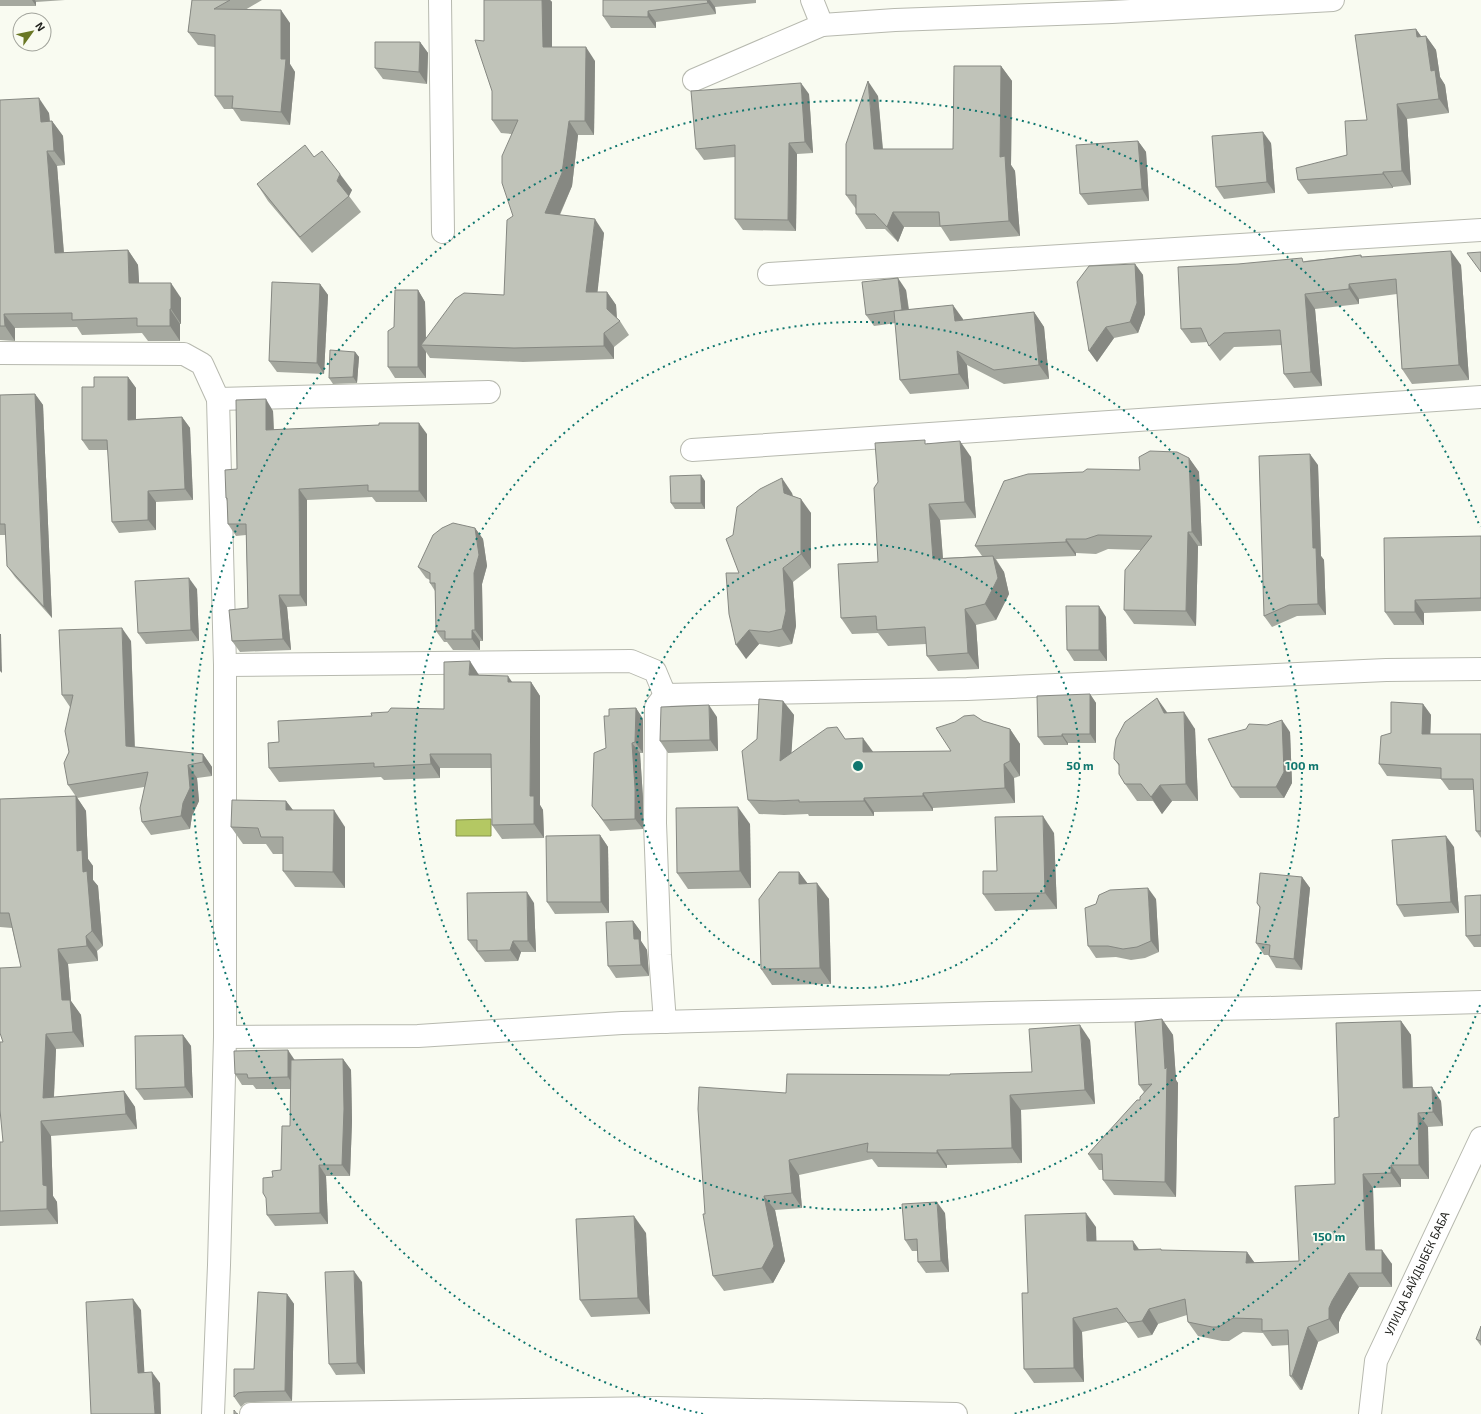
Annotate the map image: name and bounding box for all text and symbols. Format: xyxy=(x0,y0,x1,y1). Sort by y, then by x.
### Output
north arrow xyxy=(12,12,52,52)
text: N xyxy=(33,19,48,33)
text: 50 m xyxy=(1066,758,1094,772)
text: 100 m xyxy=(1285,758,1319,772)
centre of rings xyxy=(851,759,865,773)
street label: УЛИЦА БАЙДЫБЕК БАБА xyxy=(1381,1208,1452,1337)
text: 150 m xyxy=(1313,1229,1345,1243)

